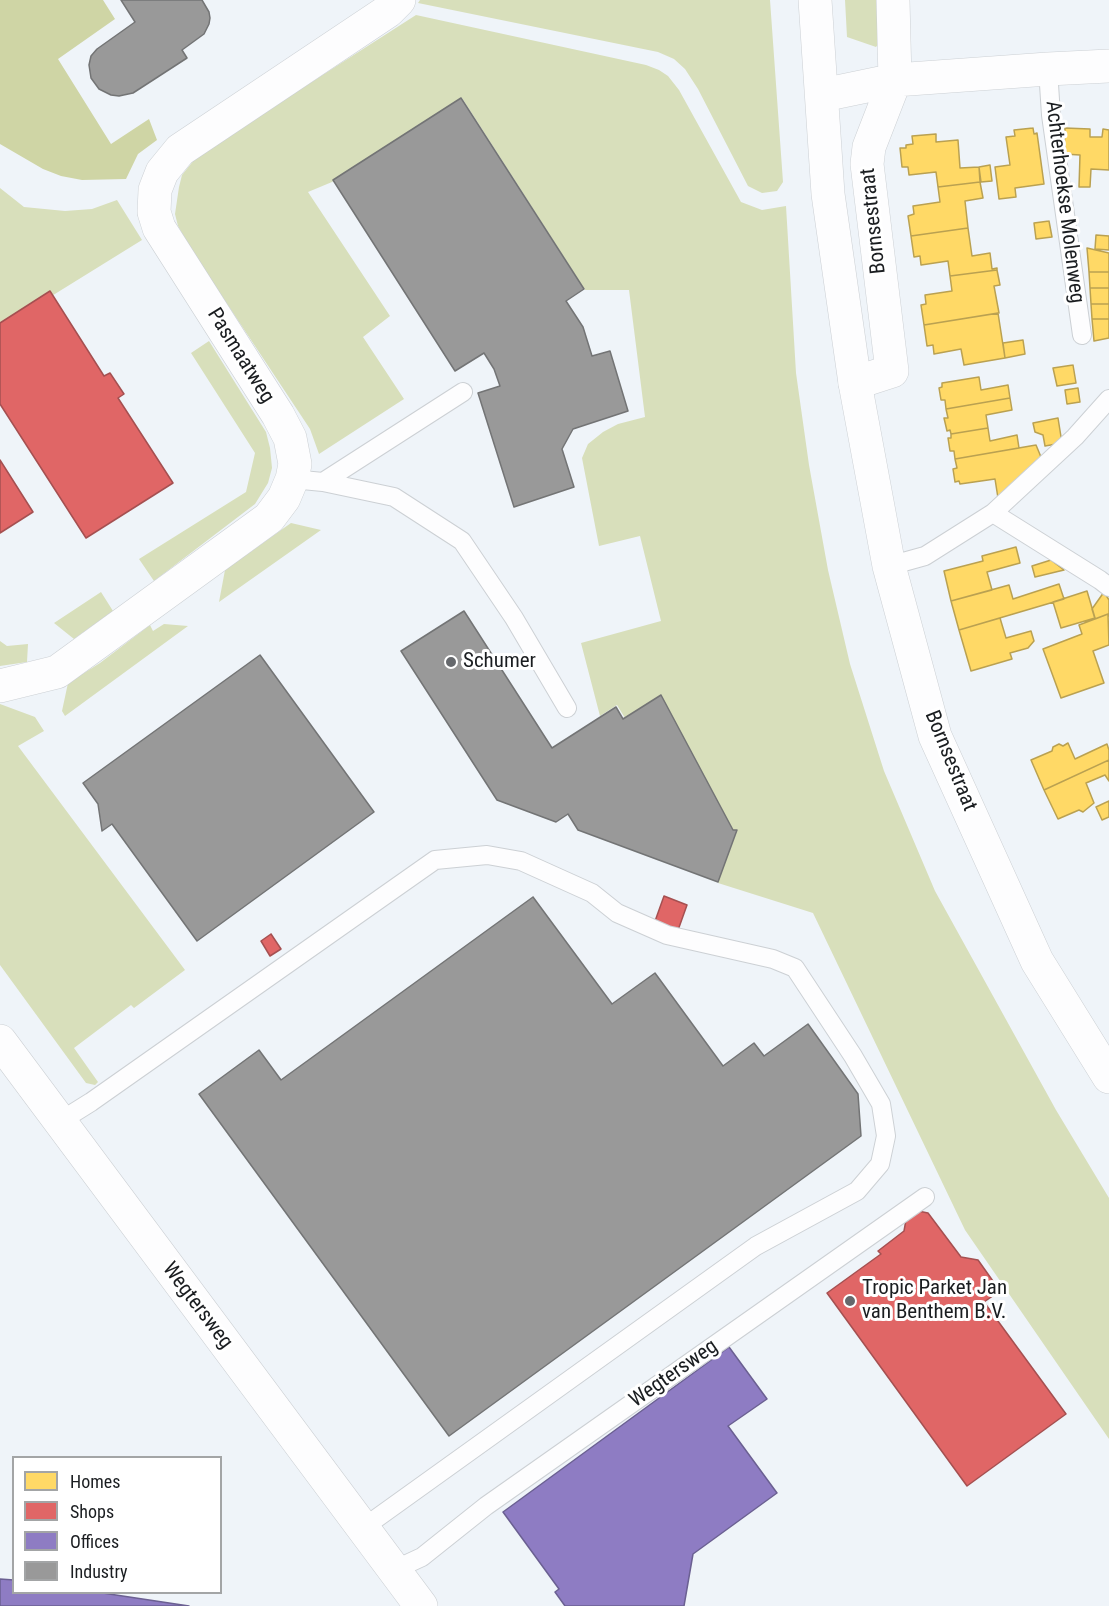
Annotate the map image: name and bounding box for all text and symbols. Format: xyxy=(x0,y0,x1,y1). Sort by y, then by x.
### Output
street label: Achterhoekse Molenweg xyxy=(1039,99,1089,305)
street label: Bornsestraat xyxy=(856,167,892,275)
street label: Pasmaatweg xyxy=(201,304,279,408)
place label: Schumer xyxy=(463,649,536,675)
marker: Schumer xyxy=(444,655,458,669)
street label: Bornsestraat xyxy=(918,707,982,815)
street label: Wegtersweg xyxy=(156,1258,238,1354)
place label: Tropic Parket Jan van Benthem B.V. xyxy=(862,1276,1007,1326)
marker: Tropic Parket Jan van Benthem B.V. xyxy=(843,1294,857,1308)
street label: Wegtersweg xyxy=(625,1334,723,1414)
legend xyxy=(12,1456,222,1594)
text: Homes xyxy=(70,1471,120,1492)
text: Shops xyxy=(70,1501,114,1522)
text: Offices xyxy=(70,1531,119,1552)
text: Industry xyxy=(70,1561,128,1582)

